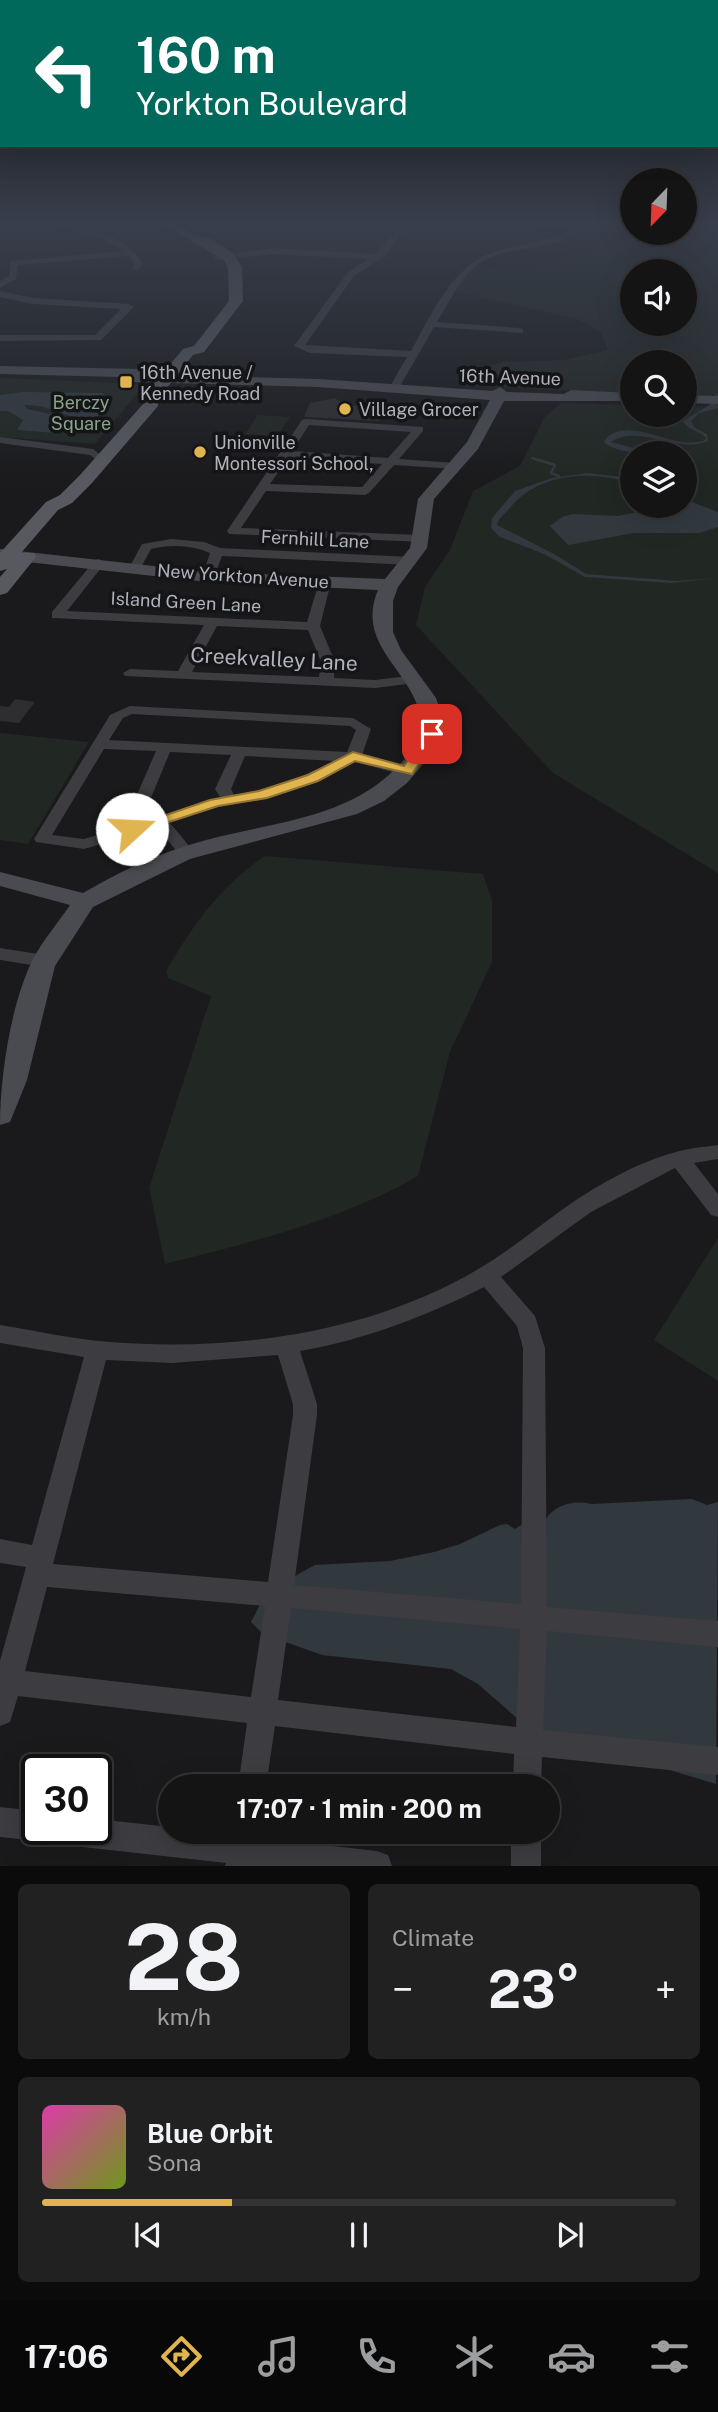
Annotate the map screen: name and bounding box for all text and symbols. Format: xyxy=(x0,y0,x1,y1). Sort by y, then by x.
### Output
text: 160 m xyxy=(136,26,276,84)
icon: left xyxy=(21,28,112,119)
text: Yorkton Boulevard xyxy=(136,85,408,122)
north arrow xyxy=(620,168,696,245)
map controls xyxy=(620,168,697,518)
button: sound xyxy=(620,259,697,336)
button: search xyxy=(620,350,697,427)
place label: 16th Avenue / Kennedy Road xyxy=(140,362,260,404)
street label: 16th Avenue xyxy=(459,365,561,389)
marker: 16th Avenue / Kennedy Road xyxy=(118,374,134,390)
park label: Berczy Square xyxy=(51,392,111,434)
place label: Village Grocer xyxy=(359,399,479,420)
marker: Village Grocer xyxy=(337,401,353,417)
place label: Unionville Montessori School, xyxy=(214,432,373,474)
button: layers xyxy=(620,441,697,518)
marker: Unionville Montessori School, xyxy=(192,444,208,460)
street label: Fernhill Lane xyxy=(260,526,370,552)
street label: New Yorkton Avenue xyxy=(156,560,330,592)
street label: Island Green Lane xyxy=(110,588,262,616)
street label: Creekvalley Lane xyxy=(190,642,358,676)
pin xyxy=(402,704,462,764)
icon: arrive xyxy=(413,715,451,753)
position arrow xyxy=(95,792,169,866)
speed limit sign: 30 xyxy=(21,1754,112,1845)
text: 17:07 · 1 min · 200 m xyxy=(236,1793,482,1824)
text: 28 xyxy=(125,1904,243,2010)
text: Climate xyxy=(392,1924,474,1951)
text: 23° xyxy=(488,1959,580,2020)
text: − xyxy=(392,1967,413,2012)
text: + xyxy=(655,1967,676,2012)
text: km/h xyxy=(157,2003,211,2030)
text: Blue Orbit xyxy=(147,2118,273,2149)
text: Sona xyxy=(147,2149,201,2176)
icon: previous xyxy=(129,2216,167,2254)
icon: pause xyxy=(340,2216,378,2254)
icon: next xyxy=(551,2216,589,2254)
icon: directions xyxy=(157,2332,206,2381)
icon: music xyxy=(254,2332,303,2381)
icon: phone xyxy=(352,2332,401,2381)
icon: climate xyxy=(450,2332,499,2381)
icon: car xyxy=(547,2332,596,2381)
icon: filters xyxy=(645,2332,694,2381)
text: 17:06 xyxy=(24,2338,108,2375)

